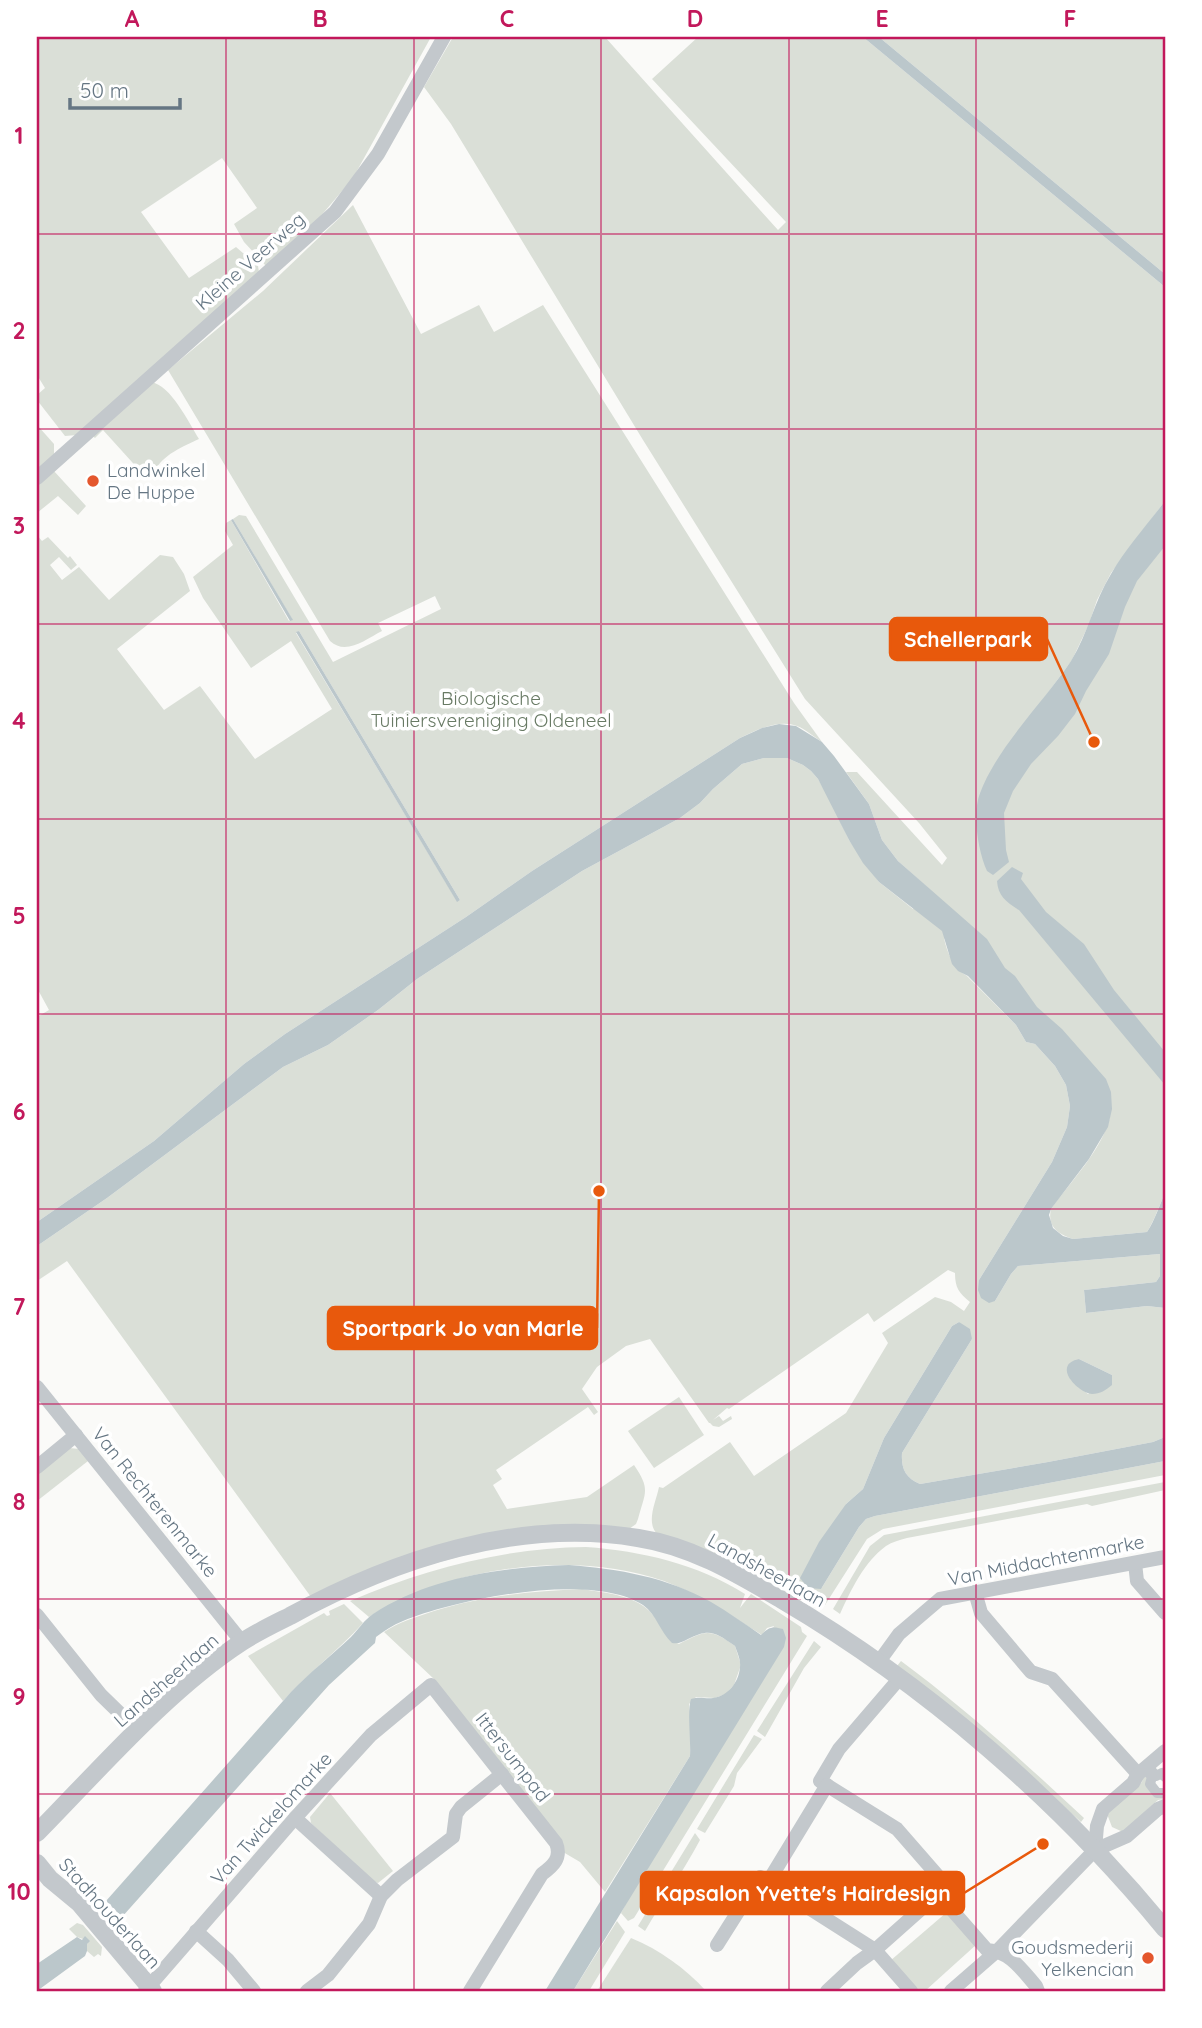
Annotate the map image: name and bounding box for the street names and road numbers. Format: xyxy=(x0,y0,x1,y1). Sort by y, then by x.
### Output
street label: Kleine Veerweg xyxy=(190,207,310,315)
street label: Van Rechterenmarke xyxy=(87,1422,223,1582)
street label: Landsheerlaan xyxy=(704,1528,830,1612)
street label: Van Middachtenmarke xyxy=(946,1529,1146,1591)
street label: Landsheerlaan xyxy=(109,1628,223,1732)
street label: Ittersumpad xyxy=(471,1707,555,1807)
street label: Van Twickelomarke xyxy=(205,1747,337,1889)
street label: Stadhouderlaan xyxy=(54,1852,166,1974)

